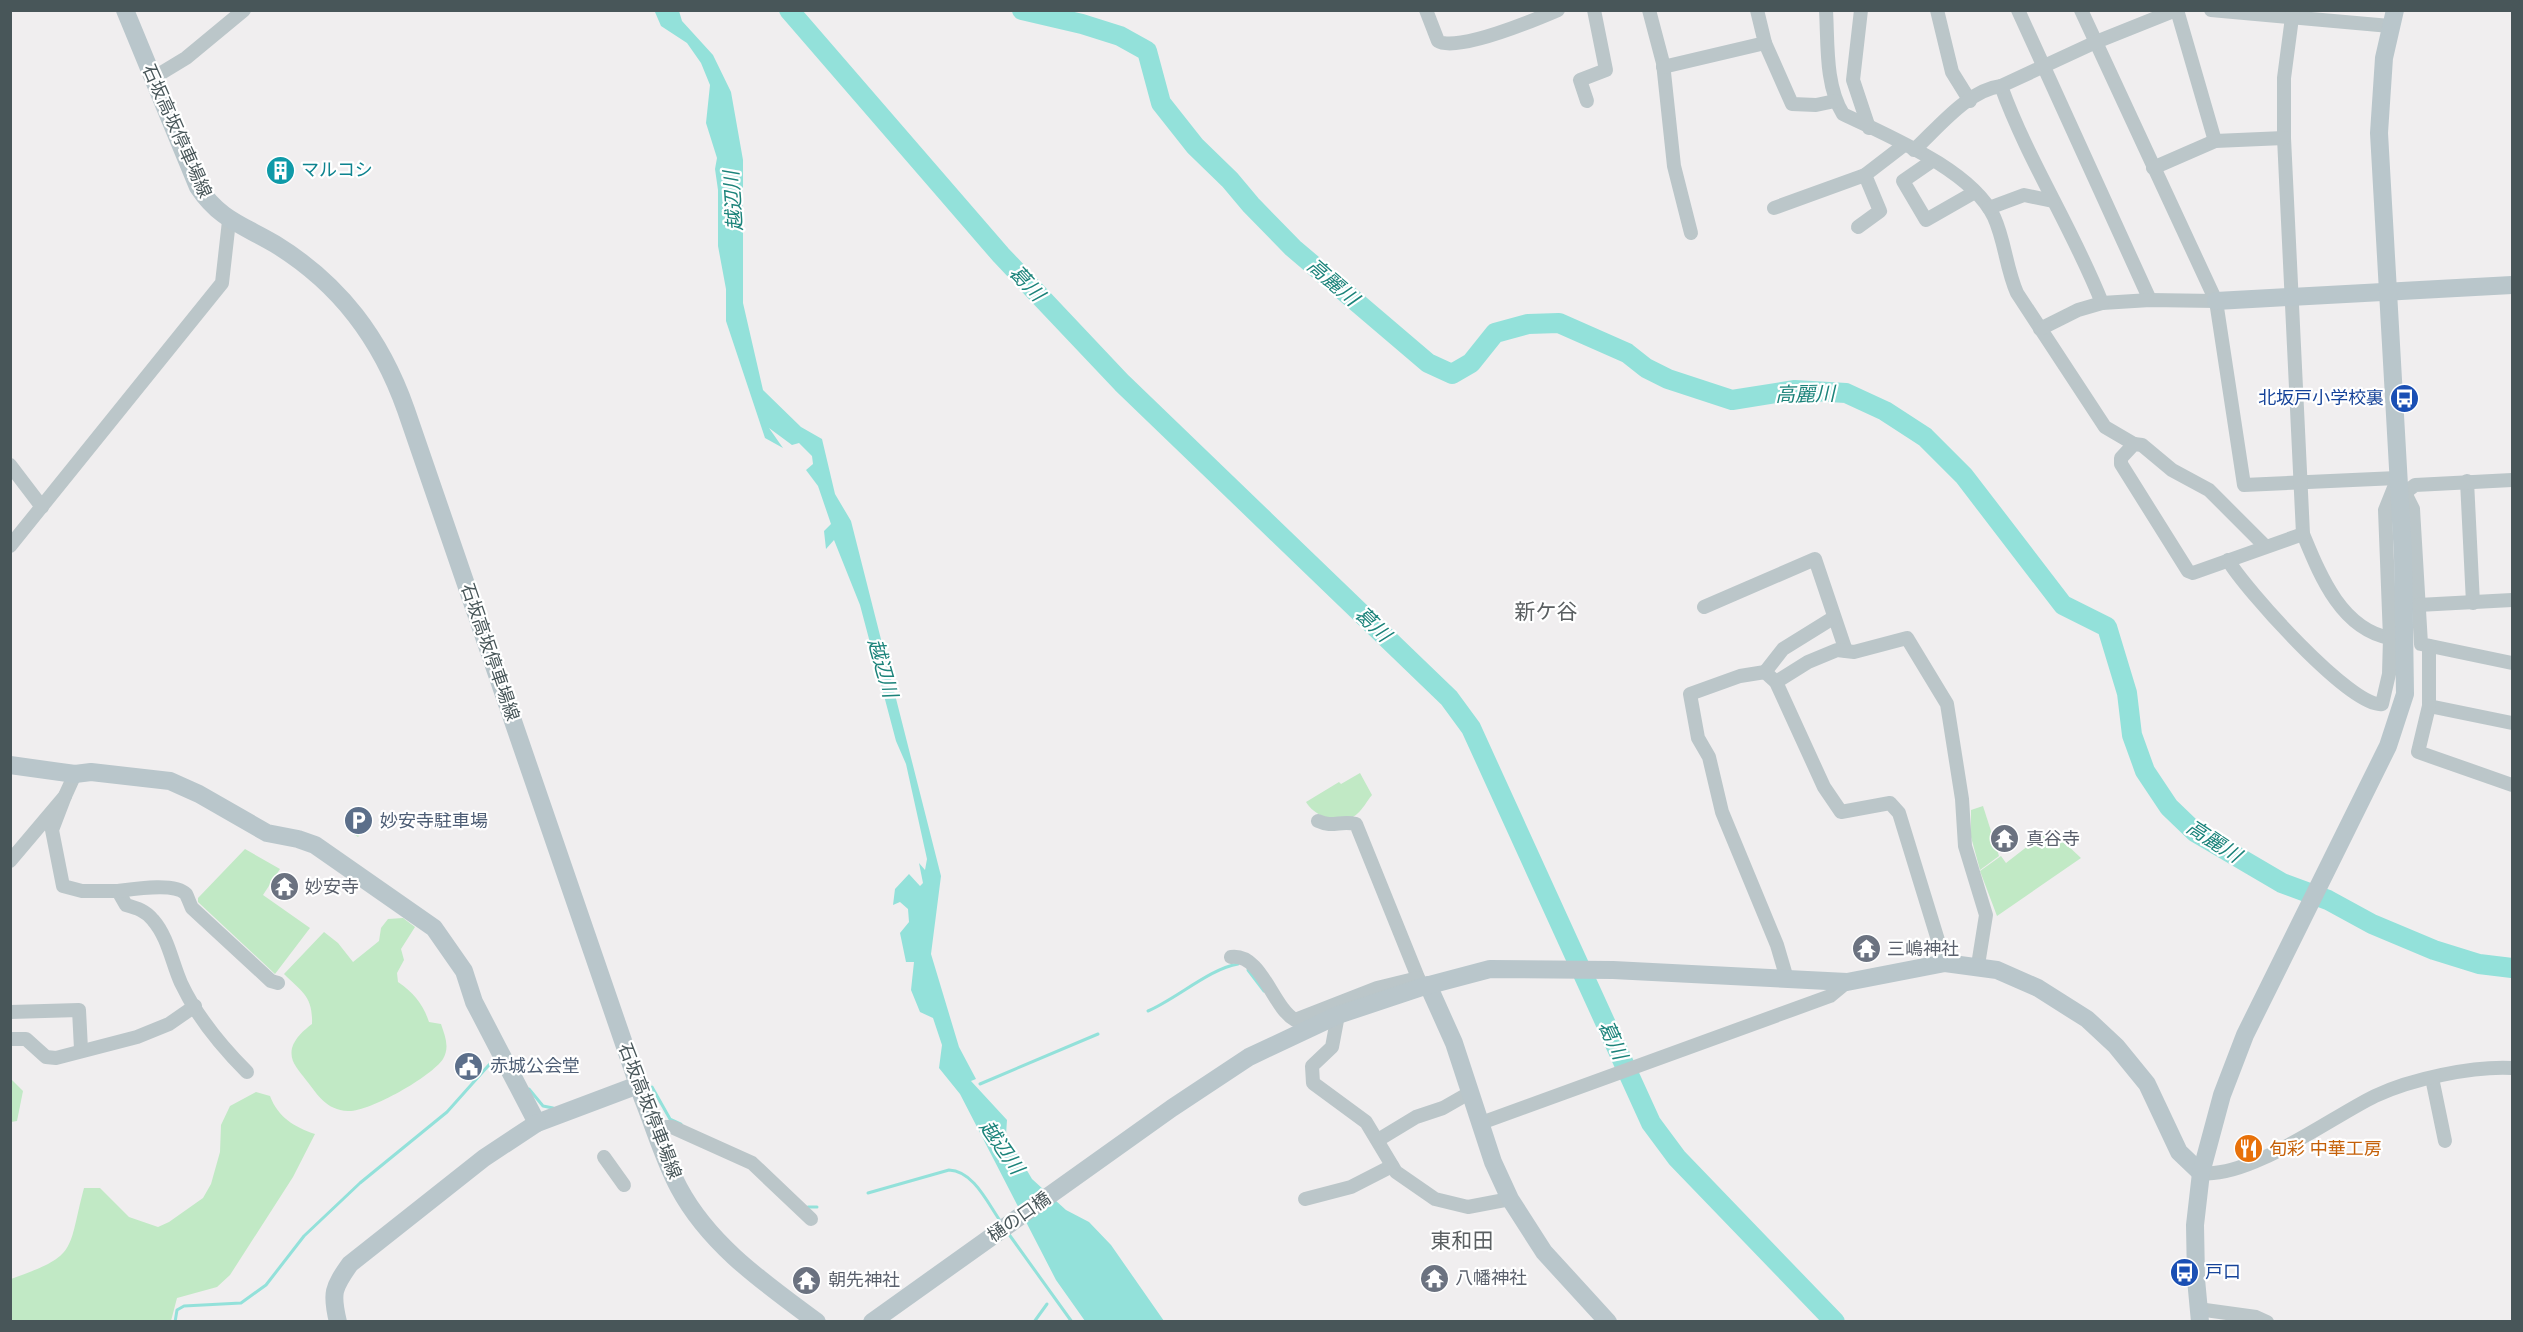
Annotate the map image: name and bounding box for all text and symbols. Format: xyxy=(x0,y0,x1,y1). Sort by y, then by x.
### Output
street label: 石坂高坂停車場線 xyxy=(138,60,218,201)
building icon: マルコシ xyxy=(264,154,296,186)
place label: マルコシ xyxy=(301,157,373,181)
water label: 越辺川 xyxy=(717,168,748,232)
water label: 高麗川 xyxy=(1302,252,1366,313)
water label: 葛川 xyxy=(1004,259,1052,308)
water label: 高麗川 xyxy=(1775,379,1837,408)
bus stop icon: 北坂戸小学校裏 xyxy=(2389,382,2421,414)
place label: 北坂戸小学校裏 xyxy=(2258,385,2384,409)
street label: 石坂高坂停車場線 xyxy=(456,580,526,724)
district label: 新ケ谷 xyxy=(1515,597,1578,625)
water label: 葛川 xyxy=(1350,600,1399,649)
water label: 越辺川 xyxy=(862,635,905,702)
parking icon: 妙安寺駐車場 xyxy=(343,805,375,837)
place label: 妙安寺駐車場 xyxy=(380,808,488,832)
water label: 高麗川 xyxy=(2182,813,2248,869)
temple icon: 真谷寺 xyxy=(1989,823,2021,855)
place label: 真谷寺 xyxy=(2026,826,2080,850)
temple icon: 妙安寺 xyxy=(268,871,300,903)
place label: 妙安寺 xyxy=(305,874,359,898)
temple icon: 三嶋神社 xyxy=(1850,933,1882,965)
place label: 三嶋神社 xyxy=(1887,936,1959,960)
water label: 葛川 xyxy=(1593,1016,1635,1065)
street label: 石坂高坂停車場線 xyxy=(614,1039,688,1182)
public building icon: 赤城公会堂 xyxy=(453,1050,485,1082)
place label: 赤城公会堂 xyxy=(490,1053,580,1077)
water label: 越辺川 xyxy=(974,1114,1032,1181)
restaurant icon: 旬彩 中華工房 xyxy=(2232,1133,2264,1165)
place label: 旬彩 中華工房 xyxy=(2269,1136,2382,1160)
street label: 樋の口橋 xyxy=(982,1186,1055,1247)
district label: 東和田 xyxy=(1431,1226,1494,1254)
bus stop icon: 戸口 xyxy=(2168,1256,2200,1288)
place label: 戸口 xyxy=(2205,1259,2241,1283)
temple icon: 八幡神社 xyxy=(1418,1262,1450,1294)
temple icon: 朝先神社 xyxy=(791,1264,823,1296)
place label: 八幡神社 xyxy=(1455,1265,1527,1289)
place label: 朝先神社 xyxy=(828,1267,900,1291)

